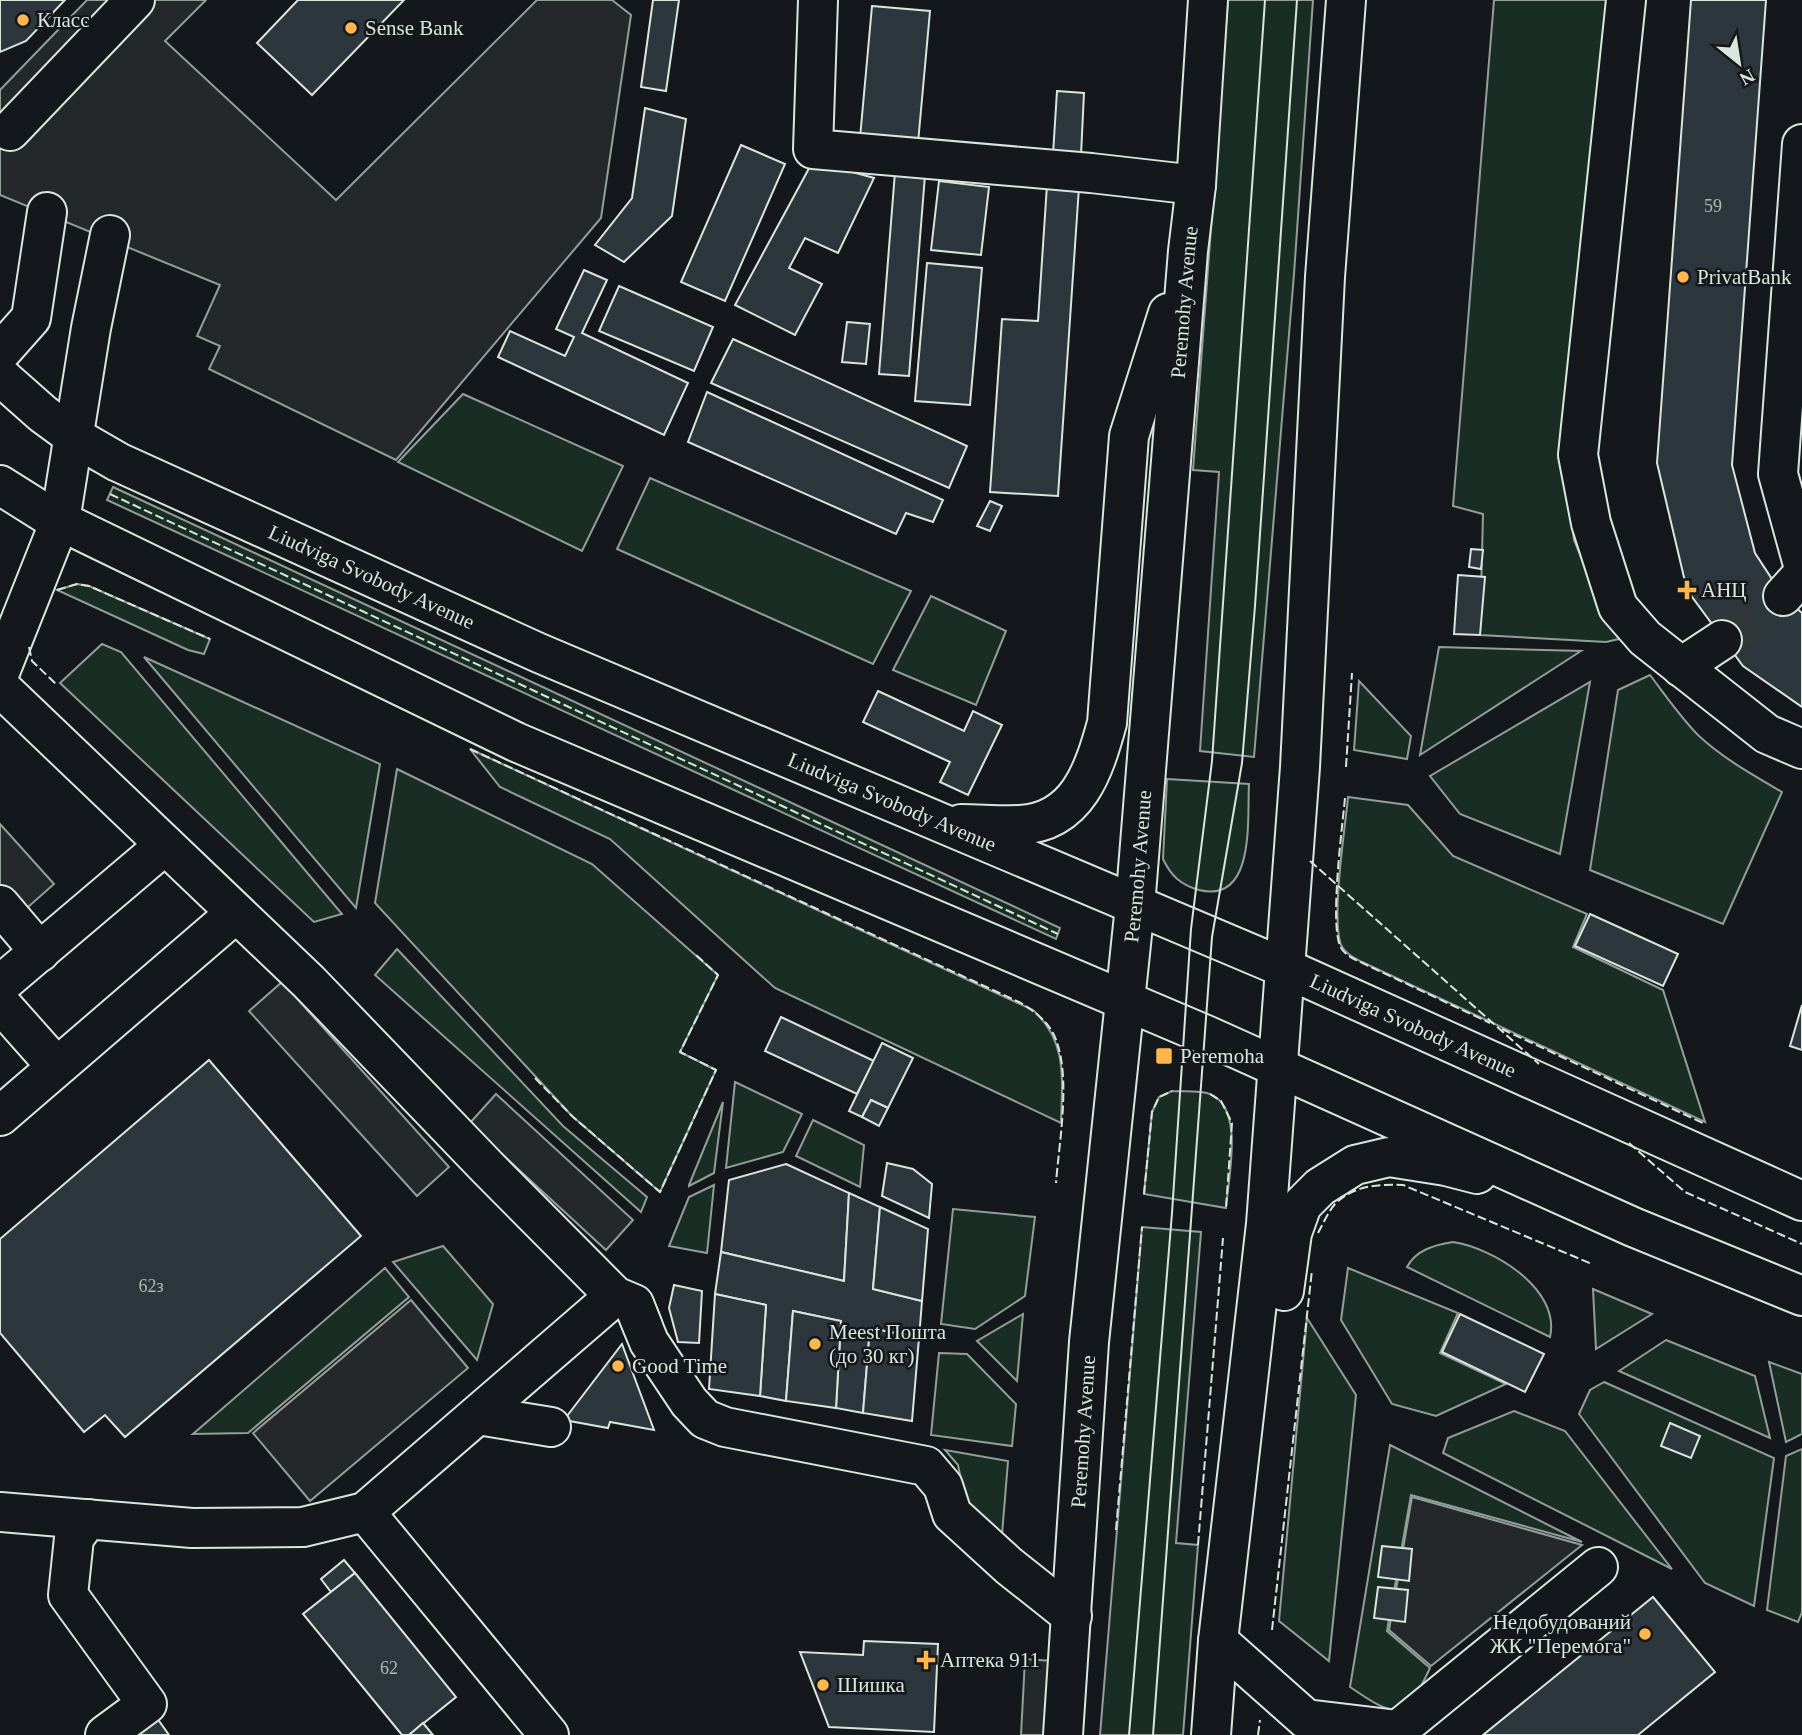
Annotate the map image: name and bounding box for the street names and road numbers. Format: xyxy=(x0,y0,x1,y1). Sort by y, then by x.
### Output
street label: Peremohy Avenue xyxy=(1166,225,1203,379)
street label: Liudviga Svobody Avenue xyxy=(265,520,478,634)
street label: Liudviga Svobody Avenue xyxy=(784,747,1000,857)
street label: Peremohy Avenue xyxy=(1119,789,1156,944)
street label: Liudviga Svobody Avenue xyxy=(1306,969,1520,1083)
street label: Peremohy Avenue xyxy=(1066,1355,1100,1509)

